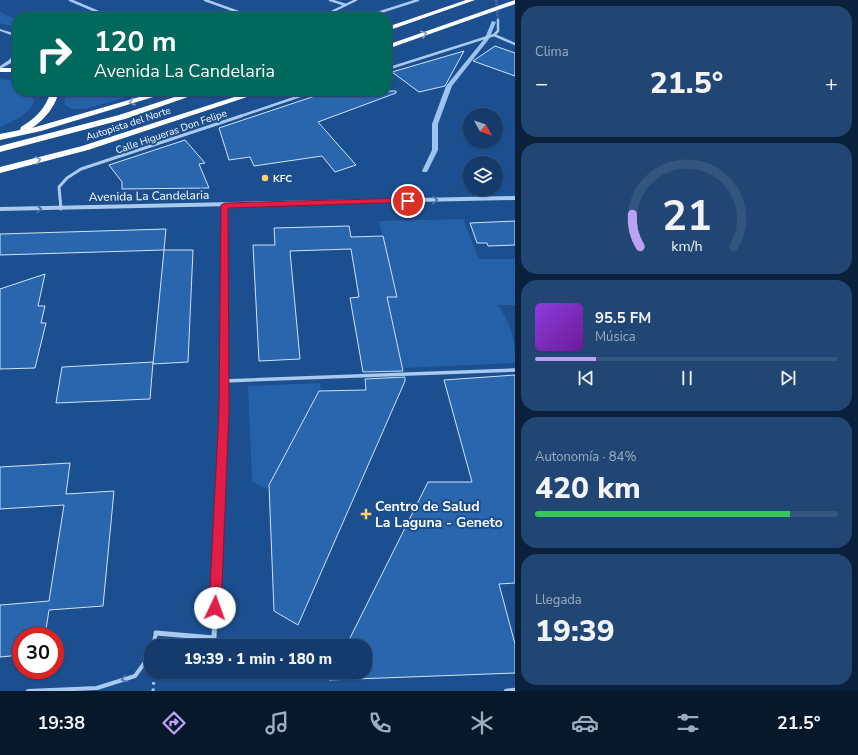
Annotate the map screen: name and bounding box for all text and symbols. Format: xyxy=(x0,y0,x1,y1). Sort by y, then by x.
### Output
text: 120 m xyxy=(94,23,177,61)
icon: right xyxy=(28,28,80,80)
one-way arrow xyxy=(420,30,427,39)
text: Clima xyxy=(535,43,569,61)
text: Avenida La Candelaria xyxy=(94,59,275,83)
text: 21.5° xyxy=(650,63,723,104)
text: − xyxy=(535,69,548,99)
text: + xyxy=(825,69,838,99)
one-way arrow xyxy=(128,97,135,106)
street label: Autopista del Norte xyxy=(84,104,173,144)
street label: Calle Higueras Don Felipe xyxy=(114,106,229,158)
north arrow xyxy=(463,108,503,148)
map controls xyxy=(463,108,503,196)
button: layers xyxy=(463,156,503,196)
one-way arrow xyxy=(34,157,41,165)
place label: KFC xyxy=(273,172,292,186)
marker: KFC xyxy=(260,173,270,183)
pin xyxy=(391,184,425,218)
street label: Avenida La Candelaria xyxy=(89,187,209,205)
text: 21 xyxy=(662,187,711,244)
icon: arrive xyxy=(397,190,419,212)
one-way arrow xyxy=(432,196,438,204)
one-way arrow xyxy=(36,205,42,213)
text: km/h xyxy=(671,236,702,255)
text: 95.5 FM xyxy=(595,308,651,328)
text: Música xyxy=(595,328,636,346)
icon: previous xyxy=(575,367,597,389)
icon: pause xyxy=(676,367,698,389)
icon: next xyxy=(777,367,799,389)
text: Autonomía · 84% xyxy=(535,448,636,466)
text: 420 km xyxy=(535,468,641,509)
place label: Centro de Salud La Laguna - Geneto xyxy=(375,497,503,532)
marker: Centro de Salud La Laguna - Geneto xyxy=(360,508,372,520)
position arrow xyxy=(194,587,236,629)
text: Llegada xyxy=(535,591,582,609)
text: 19:39 xyxy=(535,611,615,652)
speed limit sign: 30 xyxy=(12,627,64,679)
text: 19:39 · 1 min · 180 m xyxy=(184,649,332,669)
one-way arrow xyxy=(121,674,128,683)
icon: directions xyxy=(160,709,188,737)
icon: music xyxy=(263,709,291,737)
icon: phone xyxy=(366,709,394,737)
icon: climate xyxy=(468,709,496,737)
icon: car xyxy=(571,709,599,737)
icon: filters xyxy=(674,709,702,737)
text: 19:38 xyxy=(37,711,85,735)
text: 21.5° xyxy=(777,711,821,735)

